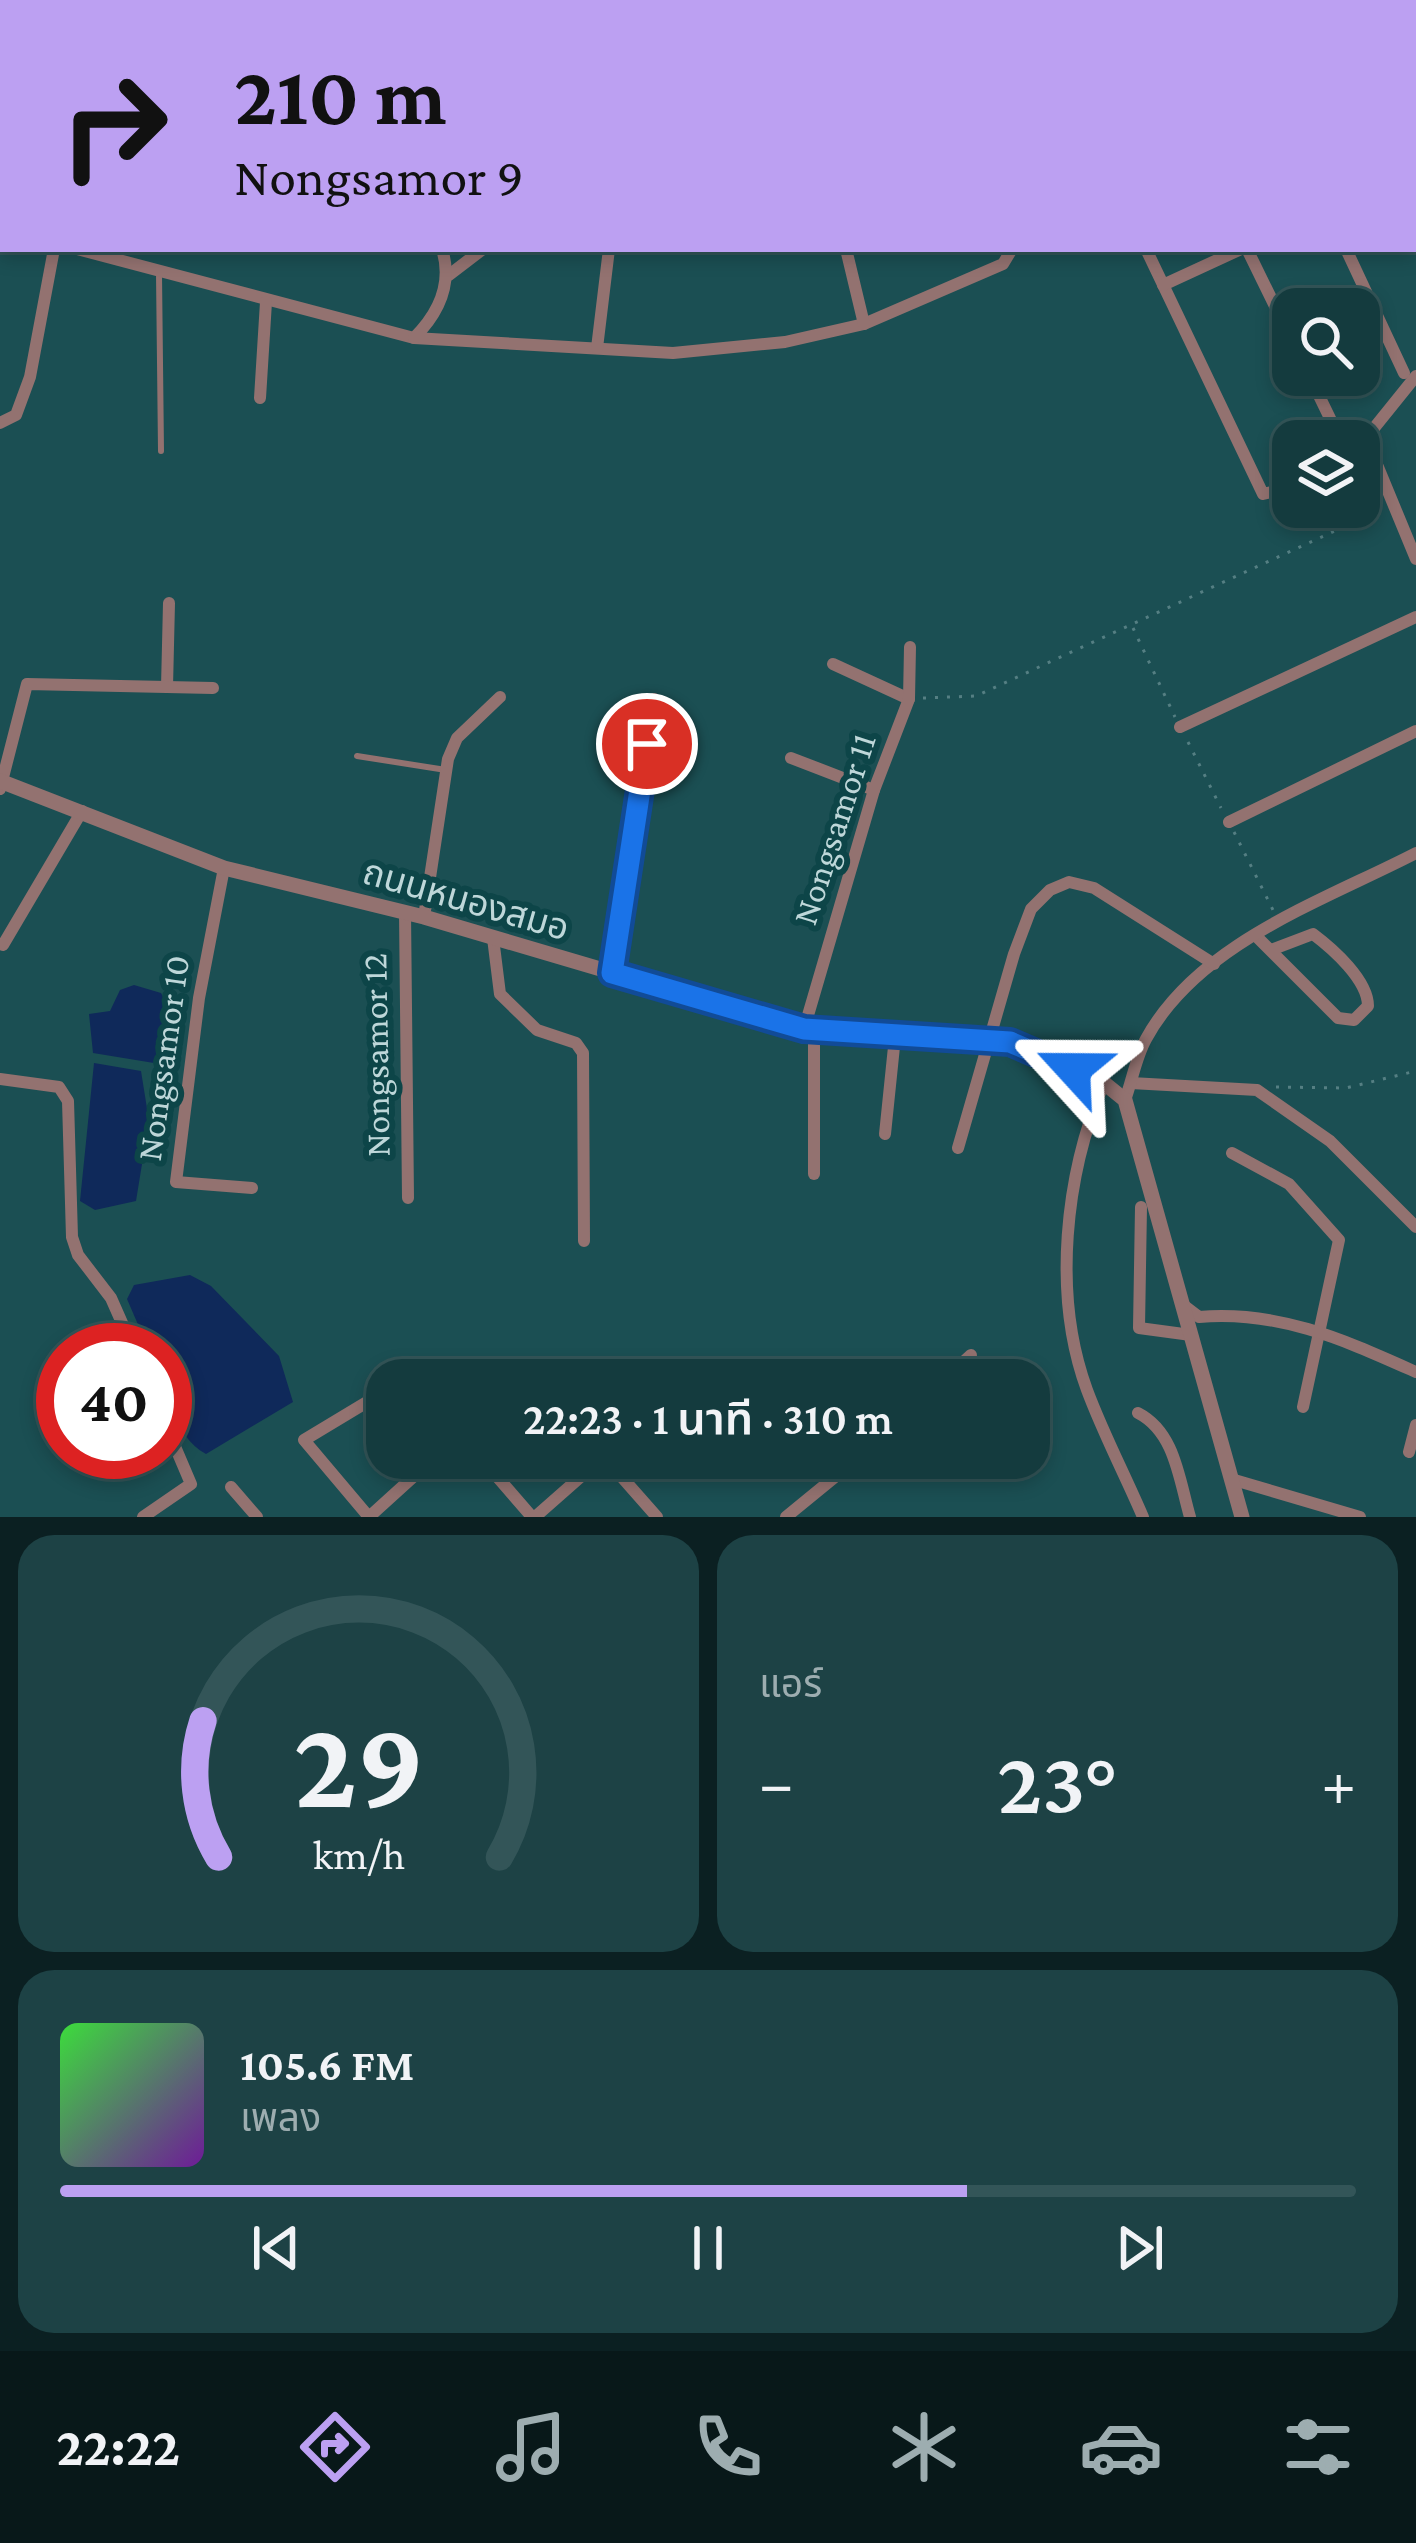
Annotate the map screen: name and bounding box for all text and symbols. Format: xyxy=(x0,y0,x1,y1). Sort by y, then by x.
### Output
icon: right xyxy=(36,48,192,204)
text: 210 m xyxy=(234,49,447,142)
text: Nongsamor 9 xyxy=(234,147,524,207)
map controls xyxy=(1272,288,1380,528)
button: search xyxy=(1272,288,1380,396)
button: layers xyxy=(1272,420,1380,528)
pin xyxy=(596,693,698,795)
icon: arrive xyxy=(614,711,680,777)
street label: Nongsamor 11 xyxy=(784,728,884,930)
street label: ถนนหนองสมอ xyxy=(358,852,574,948)
street label: Nongsamor 10 xyxy=(129,953,197,1163)
street label: Nongsamor 12 xyxy=(354,953,398,1157)
position arrow xyxy=(1010,1006,1136,1132)
speed limit sign: 40 xyxy=(36,1323,192,1479)
text: 22:23 · 1 นาที · 310 m xyxy=(523,1394,893,1444)
text: แอร์ xyxy=(759,1662,822,1705)
text: 29 xyxy=(293,1694,424,1833)
text: 23° xyxy=(997,1732,1118,1832)
text: − xyxy=(759,1746,794,1819)
text: + xyxy=(1321,1746,1356,1819)
text: km/h xyxy=(312,1830,405,1877)
text: 105.6 FM xyxy=(240,2040,414,2090)
text: เพลง xyxy=(240,2096,321,2139)
icon: previous xyxy=(243,2215,309,2281)
icon: pause xyxy=(675,2215,741,2281)
icon: next xyxy=(1107,2215,1173,2281)
icon: directions xyxy=(293,2405,377,2489)
icon: music xyxy=(489,2405,573,2489)
icon: phone xyxy=(686,2405,770,2489)
icon: climate xyxy=(882,2405,966,2489)
icon: car xyxy=(1079,2405,1163,2489)
icon: filters xyxy=(1276,2405,1360,2489)
text: 22:22 xyxy=(56,2417,180,2477)

